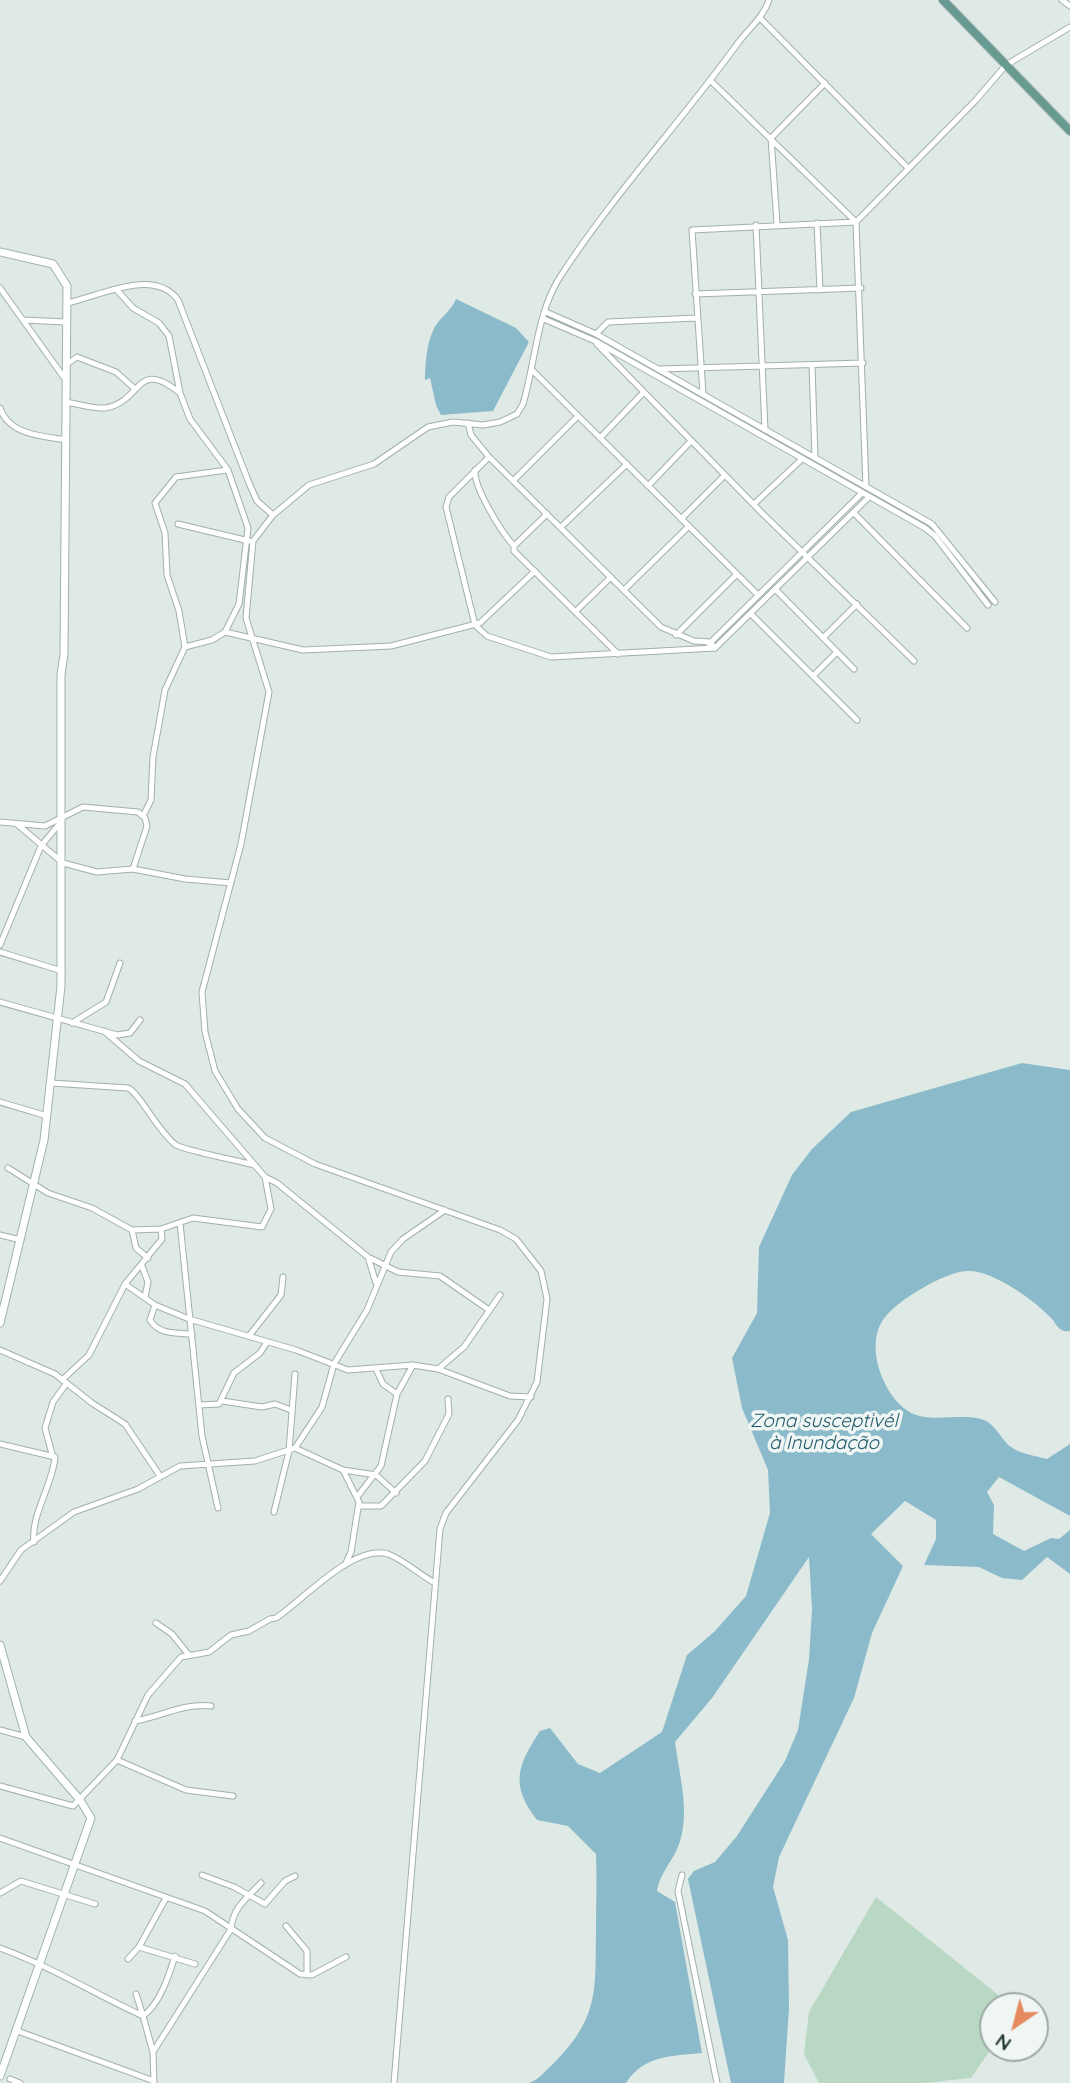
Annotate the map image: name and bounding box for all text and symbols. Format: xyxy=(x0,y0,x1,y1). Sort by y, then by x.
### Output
water label: Zona susceptivél à Inundação xyxy=(750,1410,898,1454)
north arrow xyxy=(979,1992,1049,2062)
text: N xyxy=(990,2029,1016,2056)

